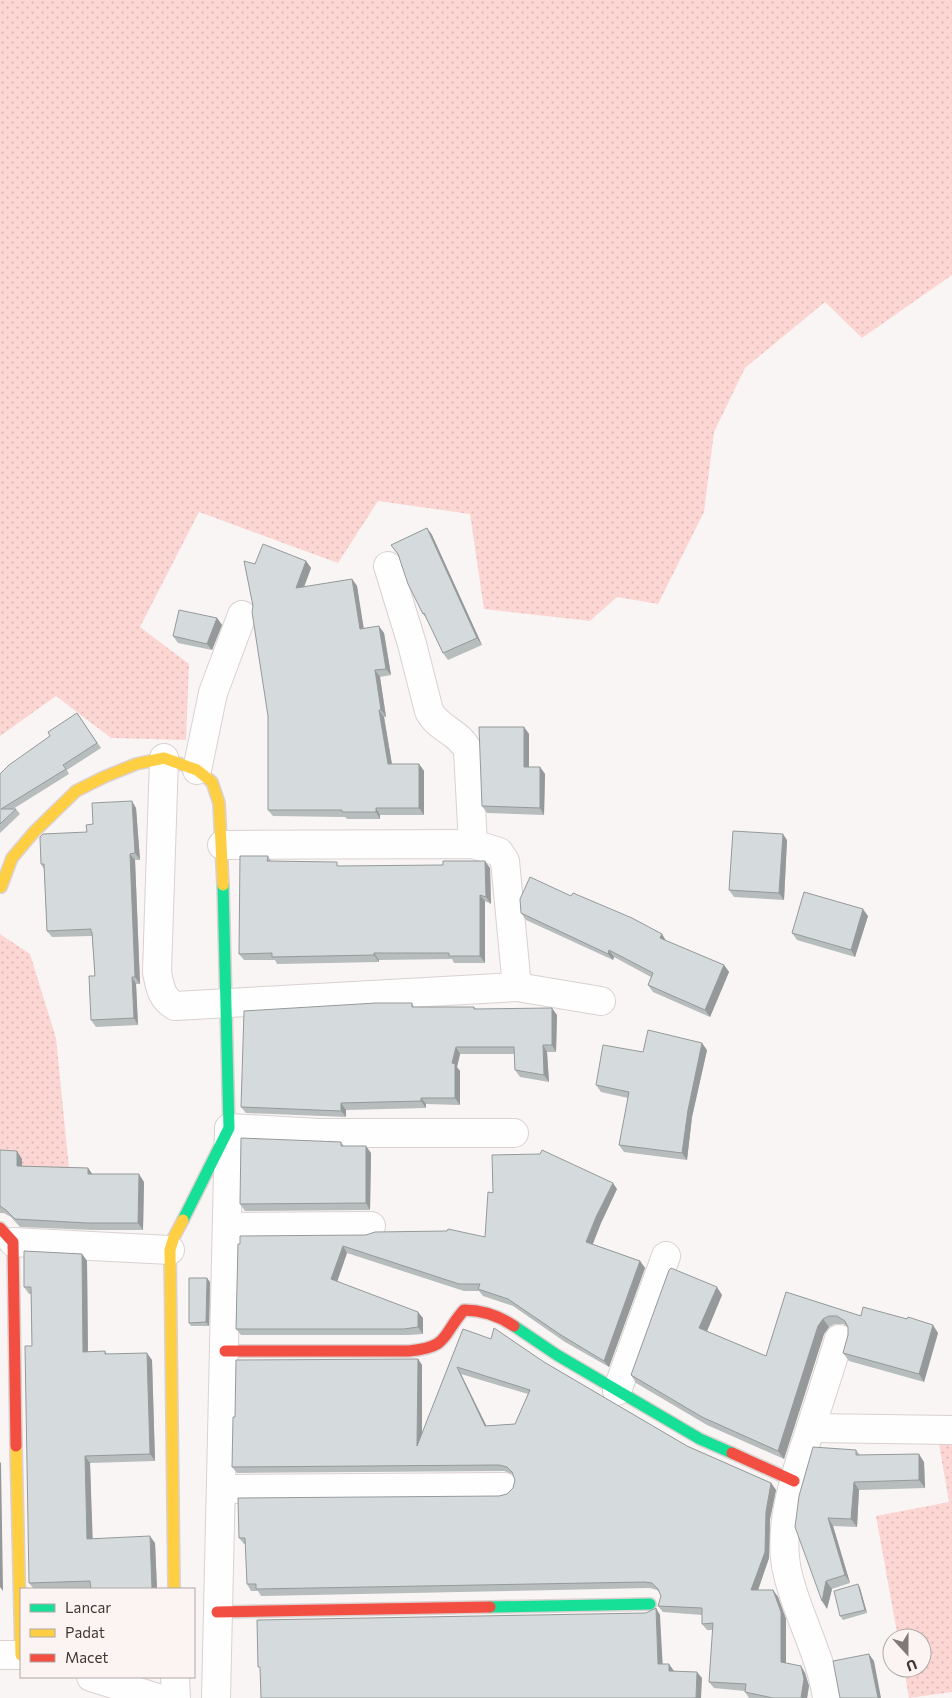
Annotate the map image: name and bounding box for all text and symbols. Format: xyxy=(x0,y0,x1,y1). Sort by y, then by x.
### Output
legend xyxy=(20,1588,195,1678)
text: Lancar xyxy=(65,1598,111,1616)
text: Padat xyxy=(65,1623,105,1641)
north arrow xyxy=(882,1628,932,1678)
text: Macet xyxy=(65,1648,108,1666)
text: U xyxy=(904,1656,920,1675)

